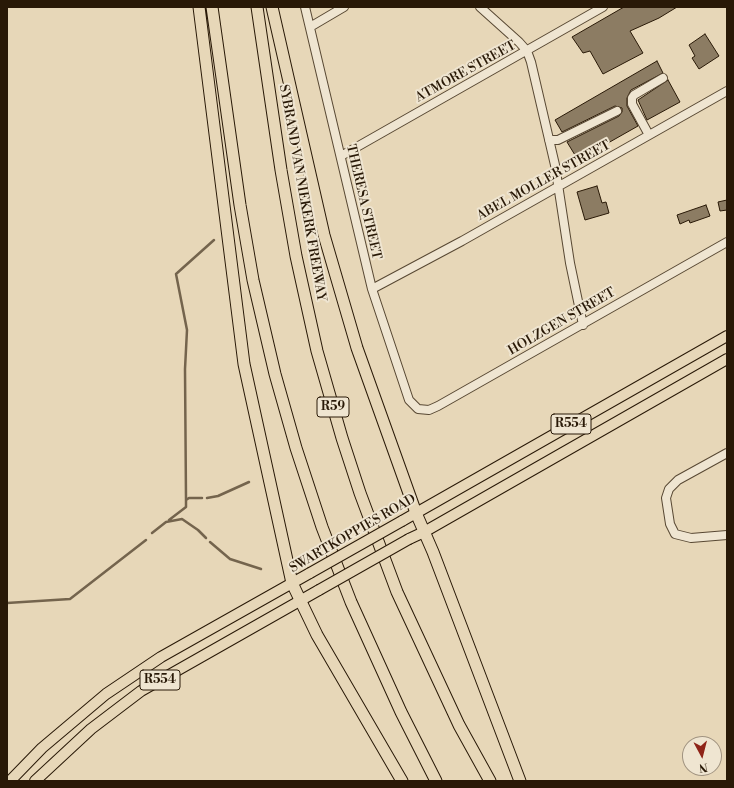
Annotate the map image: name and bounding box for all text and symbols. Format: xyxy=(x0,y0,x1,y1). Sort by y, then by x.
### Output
street label: ATMORE STREET xyxy=(413,38,519,106)
street label: SYBRAND VAN NIEKERK FREEWAY xyxy=(275,83,329,303)
street label: ABEL MOLLER STREET xyxy=(475,138,613,224)
street label: THERESA STREET xyxy=(342,143,384,261)
street label: HOLZGEN STREET xyxy=(506,285,618,359)
road number: R59 xyxy=(317,397,349,417)
road number: R554 xyxy=(551,414,591,434)
street label: SWARTKOPPIES ROAD xyxy=(287,491,419,577)
road number: R554 xyxy=(140,670,180,690)
north arrow xyxy=(682,736,722,776)
text: N xyxy=(698,759,709,774)

